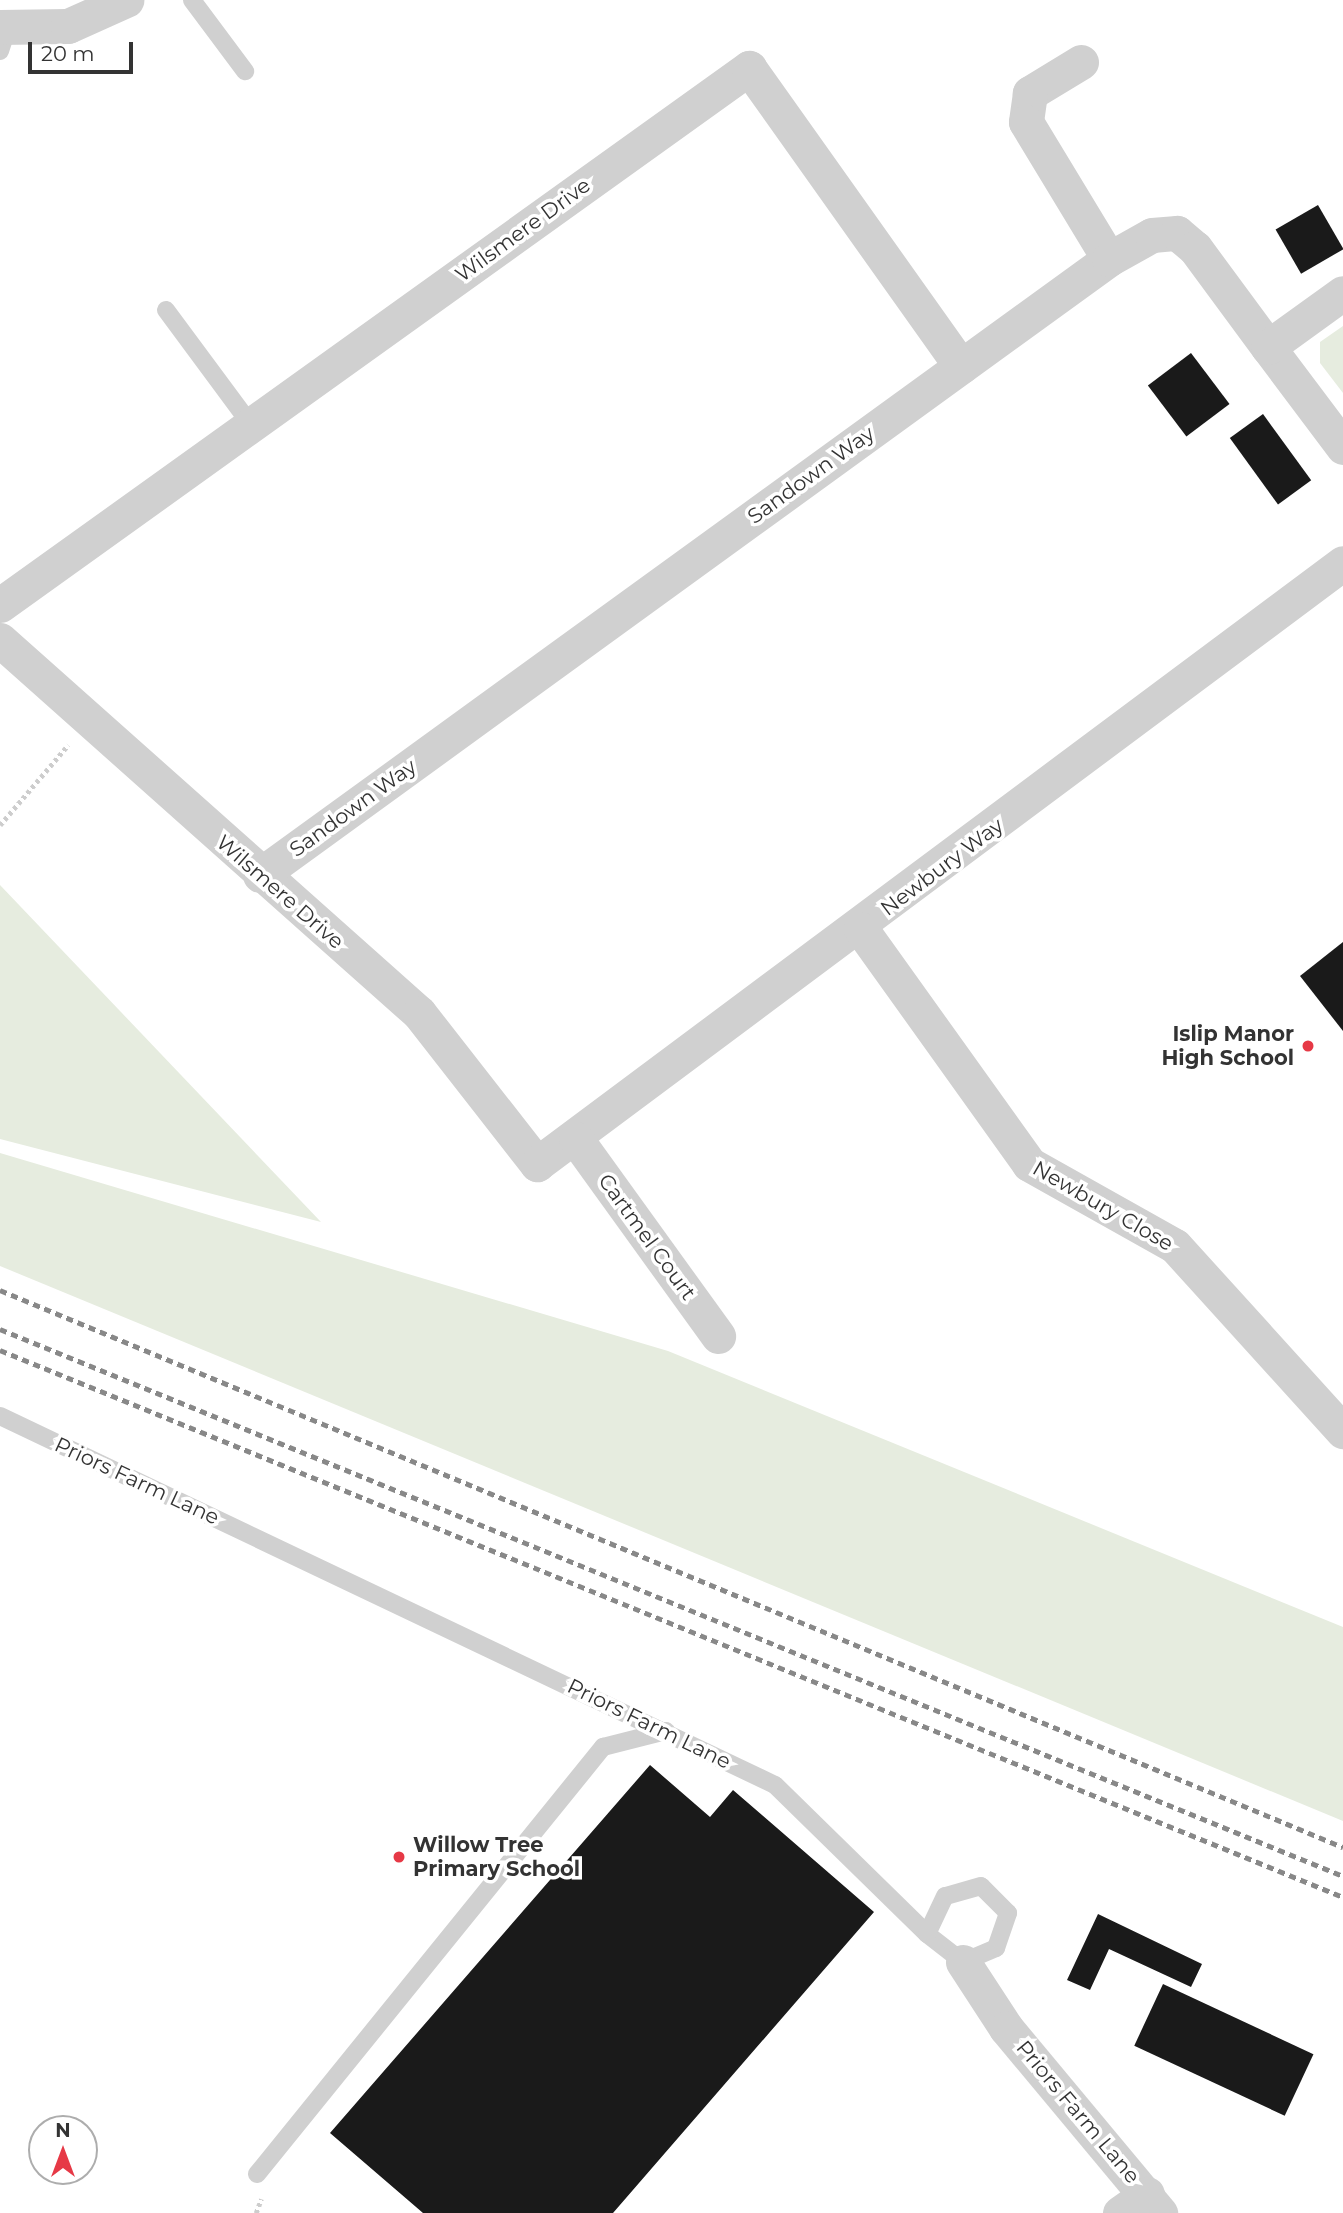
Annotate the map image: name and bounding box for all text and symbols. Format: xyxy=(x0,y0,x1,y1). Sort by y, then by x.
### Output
scale bar xyxy=(32,28,136,72)
text: 20 m xyxy=(41,41,95,66)
street label: Wilsmere Drive xyxy=(451,173,595,287)
street label: Sandown Way xyxy=(743,421,879,529)
street label: Sandown Way xyxy=(285,754,421,862)
street label: Newbury Way xyxy=(876,813,1008,921)
street label: Wilsmere Drive xyxy=(211,830,349,954)
place label: Islip Manor High School xyxy=(1161,1021,1294,1071)
marker: Islip Manor High School xyxy=(1300,1038,1316,1054)
street label: Newbury Close xyxy=(1028,1156,1178,1256)
street label: Cartmel Court xyxy=(593,1169,701,1305)
street label: Priors Farm Lane xyxy=(51,1432,223,1530)
street label: Priors Farm Lane xyxy=(563,1674,735,1774)
place label: Willow Tree Primary School xyxy=(413,1832,580,1882)
marker: Willow Tree Primary School xyxy=(391,1849,407,1865)
street label: Priors Farm Lane xyxy=(1011,2035,1145,2189)
north arrow xyxy=(28,2115,98,2185)
text: N xyxy=(55,2119,71,2142)

